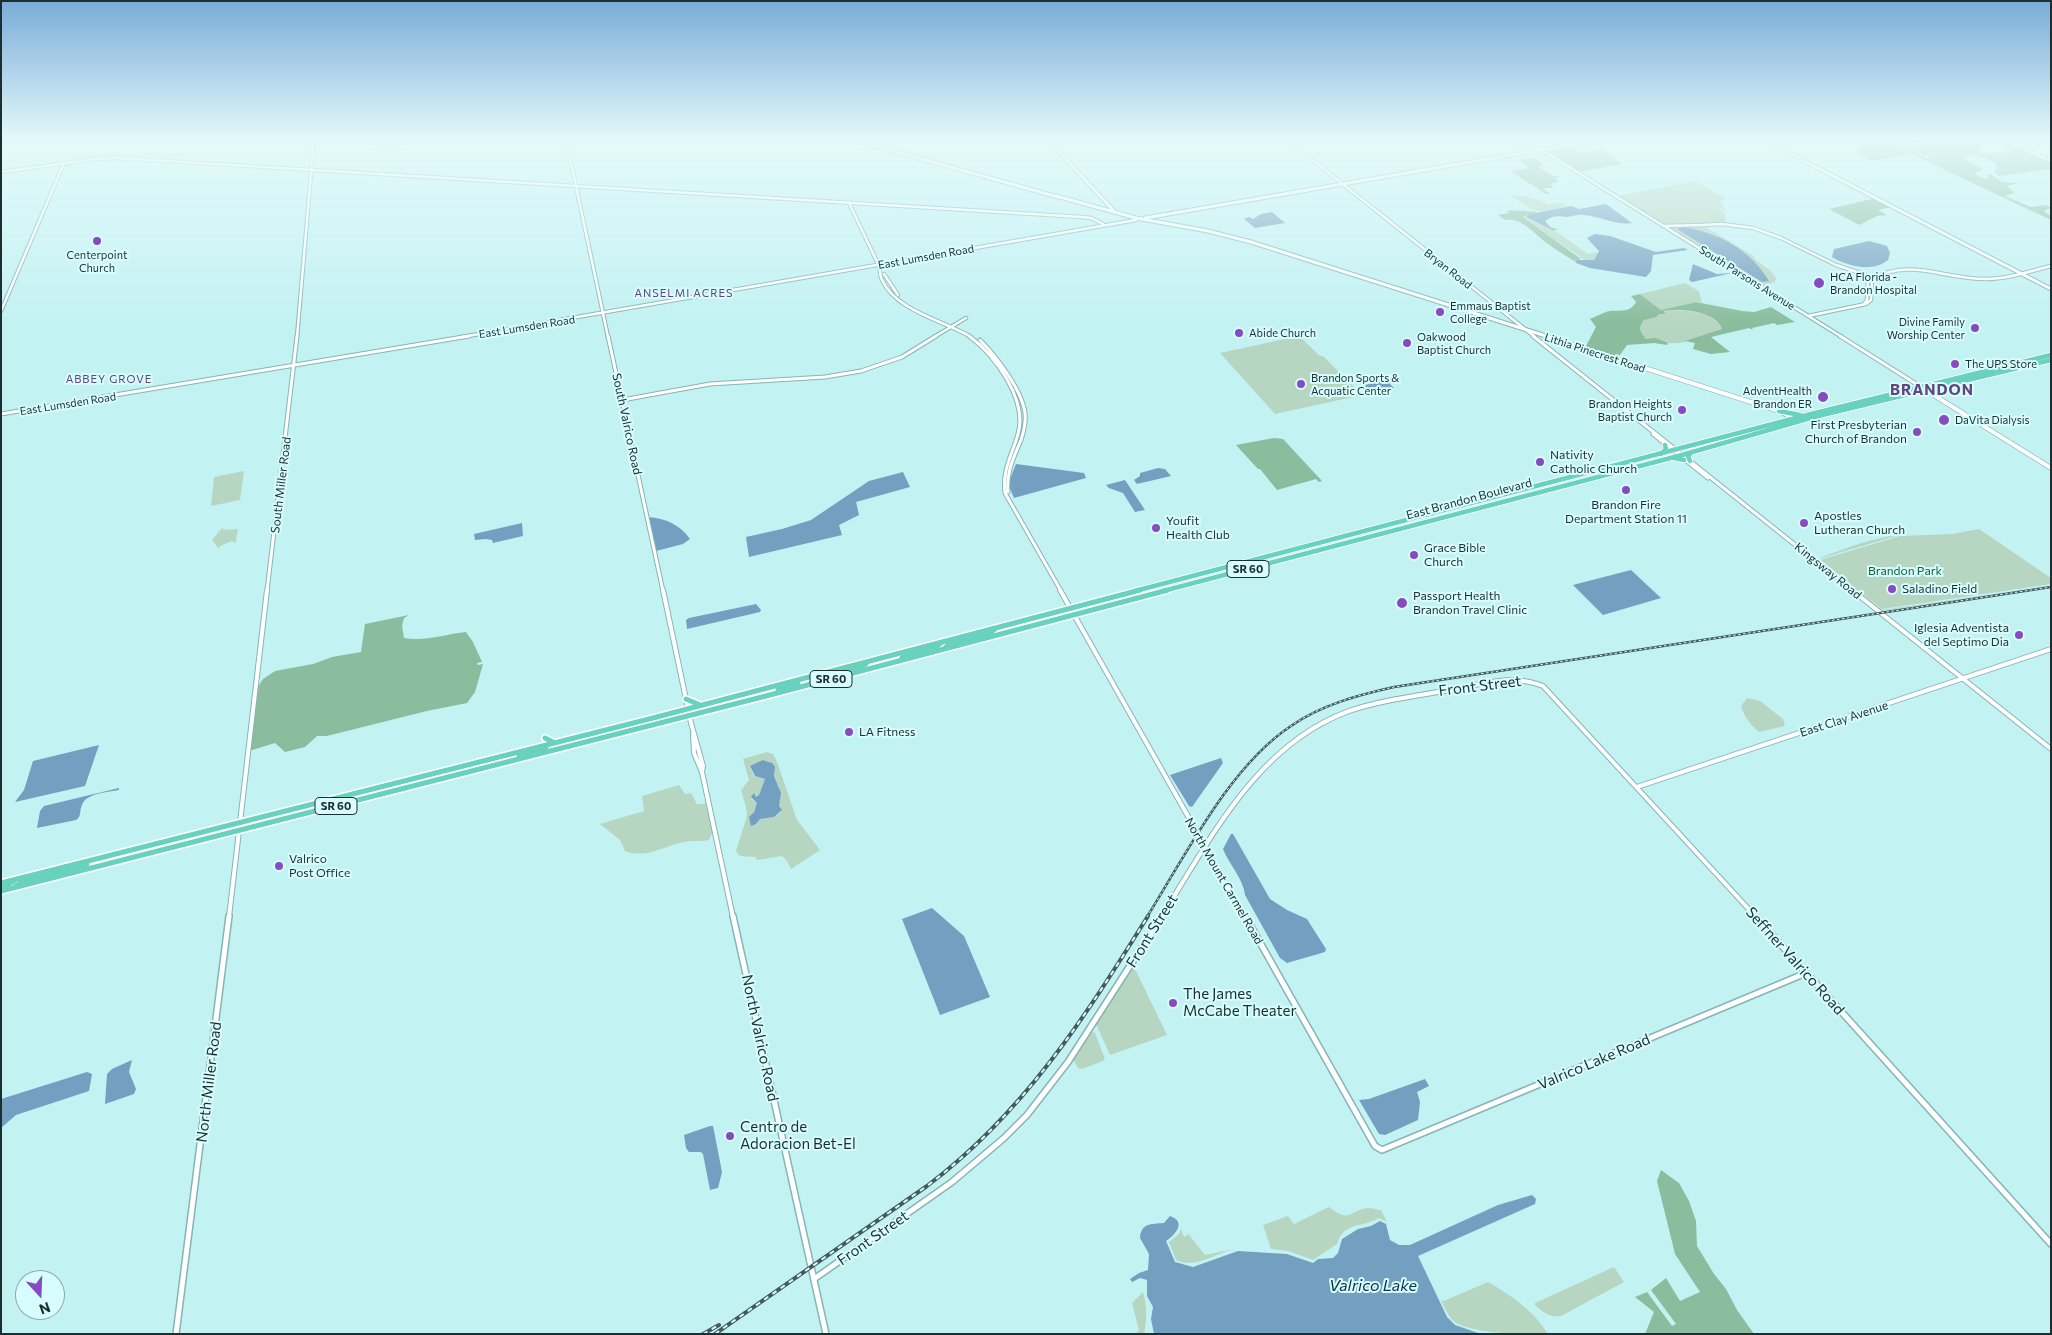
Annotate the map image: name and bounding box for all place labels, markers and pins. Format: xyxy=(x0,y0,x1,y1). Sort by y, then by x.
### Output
marker: Centerpoint Church xyxy=(91,235,103,247)
place label: Centerpoint Church xyxy=(67,248,127,274)
place label: HCA Florida - Brandon Hospital xyxy=(1830,270,1917,296)
marker: HCA Florida - Brandon Hospital xyxy=(1812,276,1826,290)
place label: Emmaus Baptist College xyxy=(1450,299,1531,325)
marker: Emmaus Baptist College xyxy=(1434,306,1446,318)
place label: Divine Family Worship Center xyxy=(1887,315,1965,341)
marker: Divine Family Worship Center xyxy=(1969,322,1981,334)
place label: Abide Church xyxy=(1249,326,1316,340)
marker: Abide Church xyxy=(1233,327,1245,339)
place label: Oakwood Baptist Church xyxy=(1417,330,1491,356)
marker: Oakwood Baptist Church xyxy=(1401,337,1413,349)
place label: The UPS Store xyxy=(1965,357,2037,371)
marker: The UPS Store xyxy=(1949,358,1961,370)
place label: Brandon Sports & Acquatic Center xyxy=(1311,371,1399,397)
marker: Brandon Sports & Acquatic Center xyxy=(1295,378,1307,390)
place label: AdventHealth Brandon ER xyxy=(1743,384,1812,410)
marker: AdventHealth Brandon ER xyxy=(1816,390,1830,404)
place label: Brandon Heights Baptist Church xyxy=(1589,397,1672,423)
marker: Brandon Heights Baptist Church xyxy=(1676,404,1688,416)
marker: DaVita Dialysis xyxy=(1937,413,1951,427)
place label: DaVita Dialysis xyxy=(1955,413,2030,427)
place label: First Presbyterian Church of Brandon xyxy=(1805,418,1907,446)
marker: First Presbyterian Church of Brandon xyxy=(1911,426,1923,438)
place label: Nativity Catholic Church xyxy=(1550,448,1637,476)
marker: Nativity Catholic Church xyxy=(1534,456,1546,468)
marker: Brandon Fire Department Station 11 xyxy=(1620,484,1632,496)
place label: Brandon Fire Department Station 11 xyxy=(1565,498,1687,526)
place label: Apostles Lutheran Church xyxy=(1814,509,1905,537)
place label: Youfit Health Club xyxy=(1166,514,1230,542)
marker: Apostles Lutheran Church xyxy=(1798,517,1810,529)
marker: Youfit Health Club xyxy=(1150,522,1162,534)
place label: Grace Bible Church xyxy=(1424,541,1486,569)
marker: Grace Bible Church xyxy=(1408,549,1420,561)
place label: Saladino Field xyxy=(1902,582,1977,596)
marker: Saladino Field xyxy=(1886,583,1898,595)
place label: Passport Health Brandon Travel Clinic xyxy=(1413,589,1527,617)
marker: Passport Health Brandon Travel Clinic xyxy=(1395,596,1409,610)
place label: Iglesia Adventista del Septimo Dia xyxy=(1914,621,2009,649)
marker: Iglesia Adventista del Septimo Dia xyxy=(2013,629,2025,641)
place label: LA Fitness xyxy=(859,725,915,739)
marker: LA Fitness xyxy=(843,726,855,738)
place label: Valrico Post Office xyxy=(289,852,350,880)
marker: Valrico Post Office xyxy=(273,860,285,872)
place label: The James McCabe Theater xyxy=(1183,985,1296,1020)
marker: The James McCabe Theater xyxy=(1167,997,1179,1009)
place label: Centro de Adoracion Bet-El xyxy=(740,1118,856,1153)
marker: Centro de Adoracion Bet-El xyxy=(724,1130,736,1142)

